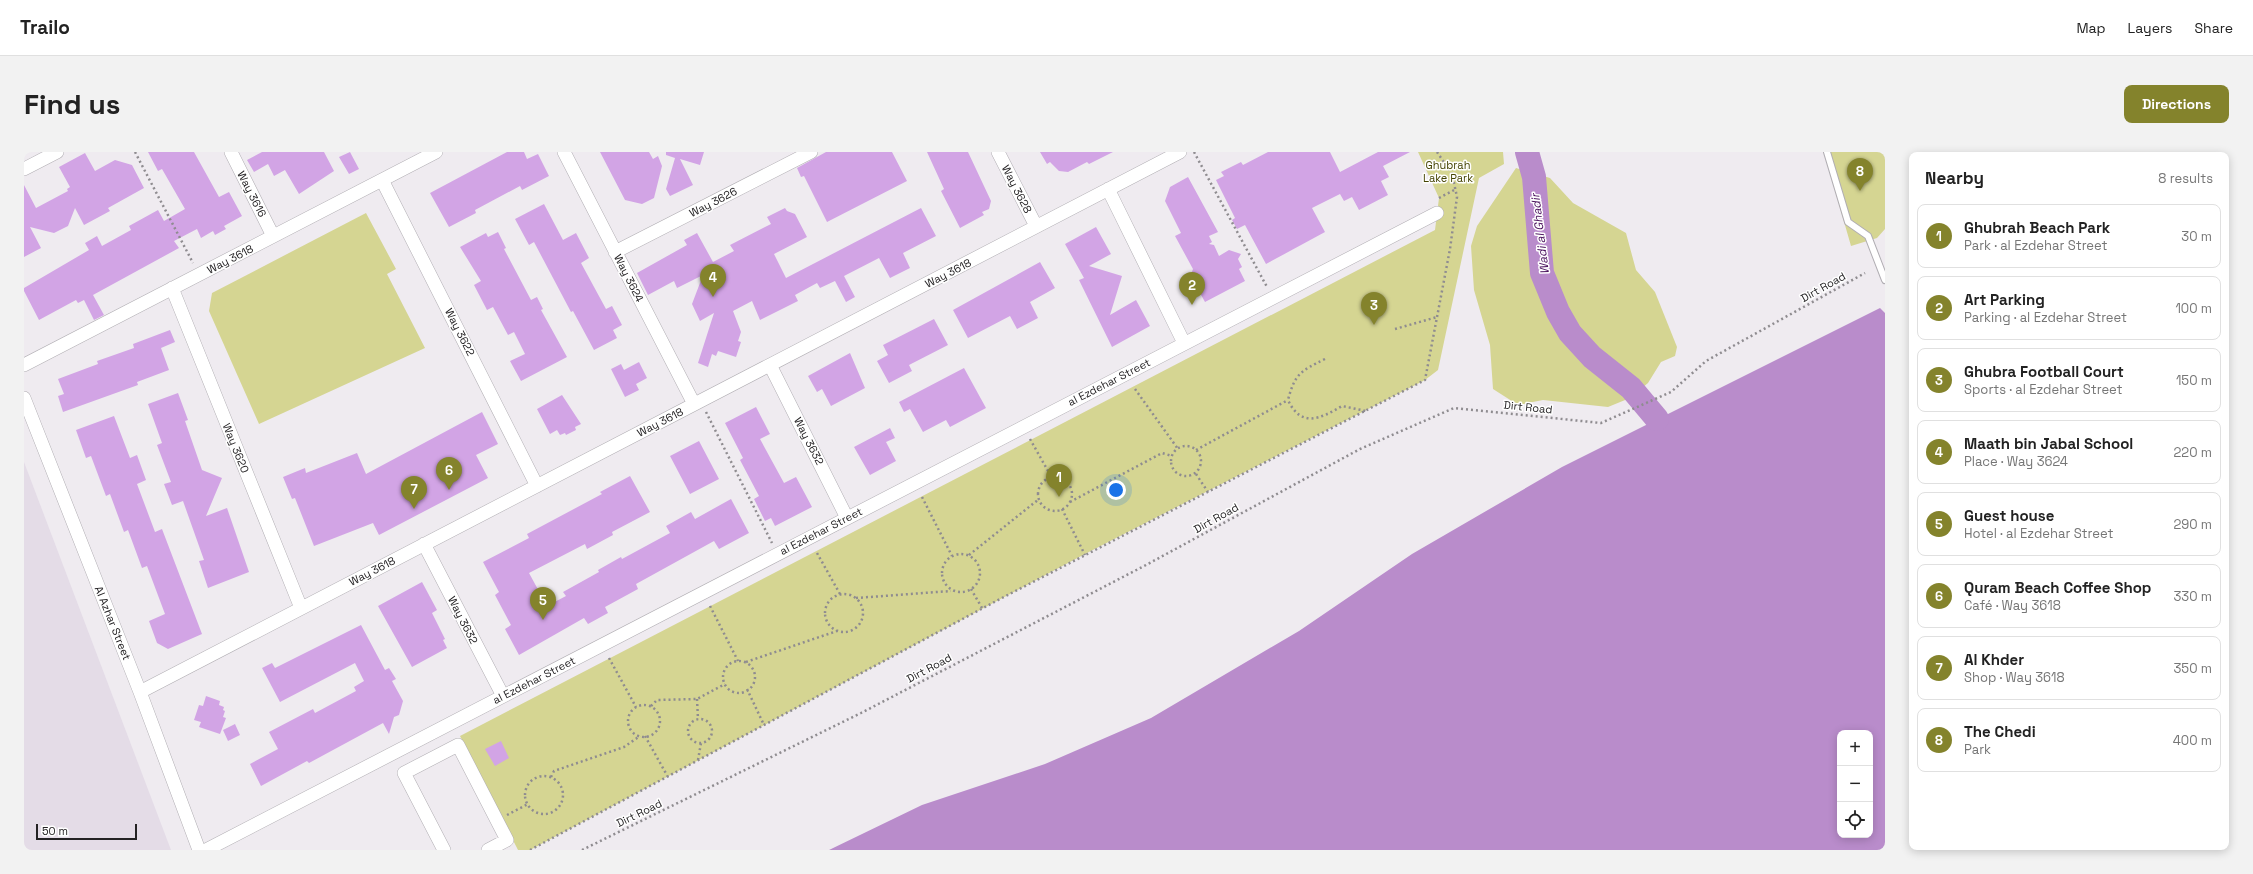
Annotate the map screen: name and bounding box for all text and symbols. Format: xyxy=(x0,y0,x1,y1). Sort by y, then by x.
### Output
text: Trailo xyxy=(20,15,70,40)
text: Map xyxy=(2076,19,2106,37)
text: Layers xyxy=(2128,19,2172,37)
text: Share xyxy=(2194,19,2233,37)
button: Directions xyxy=(2124,85,2229,123)
text: Find us xyxy=(24,86,121,122)
park label: Ghubrah Lake Park xyxy=(1423,158,1473,185)
pin: 8 xyxy=(1847,158,1873,191)
street label: Way 3628 xyxy=(999,163,1035,216)
text: Nearby xyxy=(1925,167,1984,189)
street label: Way 3616 xyxy=(234,169,270,220)
text: 8 results xyxy=(2158,170,2213,187)
street label: Way 3626 xyxy=(687,184,740,220)
water label: Wadi al Ghadir xyxy=(1527,191,1553,275)
text: Ghubrah Beach Park xyxy=(1964,218,2110,237)
text: 1 xyxy=(1936,228,1942,245)
text: 30 m xyxy=(2181,228,2212,245)
text: Park · al Ezdehar Street xyxy=(1964,237,2107,254)
street label: Way 3618 xyxy=(205,241,256,277)
street label: Way 3624 xyxy=(611,252,647,304)
street label: Way 3618 xyxy=(923,255,974,291)
pin: 4 xyxy=(700,264,726,297)
street label: Dirt Road xyxy=(1798,269,1848,305)
pin: 2 xyxy=(1179,272,1205,305)
text: Art Parking xyxy=(1964,290,2045,309)
pin: 3 xyxy=(1361,292,1387,325)
text: 2 xyxy=(1935,300,1943,317)
text: 100 m xyxy=(2175,300,2212,317)
street label: Way 3622 xyxy=(442,306,478,359)
text: Parking · al Ezdehar Street xyxy=(1964,309,2127,326)
street label: al Ezdehar Street xyxy=(1065,355,1153,409)
text: Ghubra Football Court xyxy=(1964,362,2124,381)
text: 3 xyxy=(1935,372,1943,389)
text: 150 m xyxy=(2176,372,2212,389)
text: Sports · al Ezdehar Street xyxy=(1964,381,2123,398)
street label: Dirt Road xyxy=(1503,397,1553,417)
street label: Way 3618 xyxy=(635,404,686,440)
street label: Way 3632 xyxy=(791,415,827,468)
street label: Way 3620 xyxy=(220,421,252,475)
text: Maath bin Jabal School xyxy=(1964,434,2133,453)
text: 4 xyxy=(1935,444,1943,461)
text: 220 m xyxy=(2173,444,2212,461)
text: Place · Way 3624 xyxy=(1964,453,2068,470)
pin: 6 xyxy=(436,457,462,490)
pin: 1 xyxy=(1046,464,1072,497)
pin: 7 xyxy=(401,476,427,509)
your location xyxy=(1106,480,1126,500)
street label: Dirt Road xyxy=(1191,500,1241,536)
street label: al Ezdehar Street xyxy=(777,504,865,558)
text: Guest house xyxy=(1964,506,2054,525)
text: 5 xyxy=(1935,516,1943,533)
text: 290 m xyxy=(2173,516,2212,533)
text: Hotel · al Ezdehar Street xyxy=(1964,525,2113,542)
street label: Way 3618 xyxy=(347,553,398,589)
text: Quram Beach Coffee Shop xyxy=(1964,578,2151,597)
street label: Al Azhar Street xyxy=(92,584,134,662)
pin: 5 xyxy=(530,587,556,620)
text: 6 xyxy=(1935,588,1943,605)
text: 330 m xyxy=(2173,588,2212,605)
street label: Way 3632 xyxy=(445,594,481,647)
text: Café · Way 3618 xyxy=(1964,597,2061,614)
street label: Dirt Road xyxy=(904,650,954,686)
text: Al Khder xyxy=(1964,650,2024,669)
street label: al Ezdehar Street xyxy=(490,653,578,707)
text: 7 xyxy=(1935,660,1943,677)
text: 350 m xyxy=(2174,660,2212,677)
text: Shop · Way 3618 xyxy=(1964,669,2065,686)
text: The Chedi xyxy=(1964,722,2036,741)
map controls xyxy=(1837,730,1873,838)
button: + xyxy=(1837,730,1873,766)
text: 8 xyxy=(1935,732,1943,749)
text: 400 m xyxy=(2173,732,2212,749)
text: Park xyxy=(1964,741,1991,758)
button: − xyxy=(1837,766,1873,802)
street label: Dirt Road xyxy=(614,796,664,830)
button: locate xyxy=(1837,802,1873,838)
scale bar xyxy=(36,822,137,841)
text: 50 m xyxy=(42,824,68,838)

